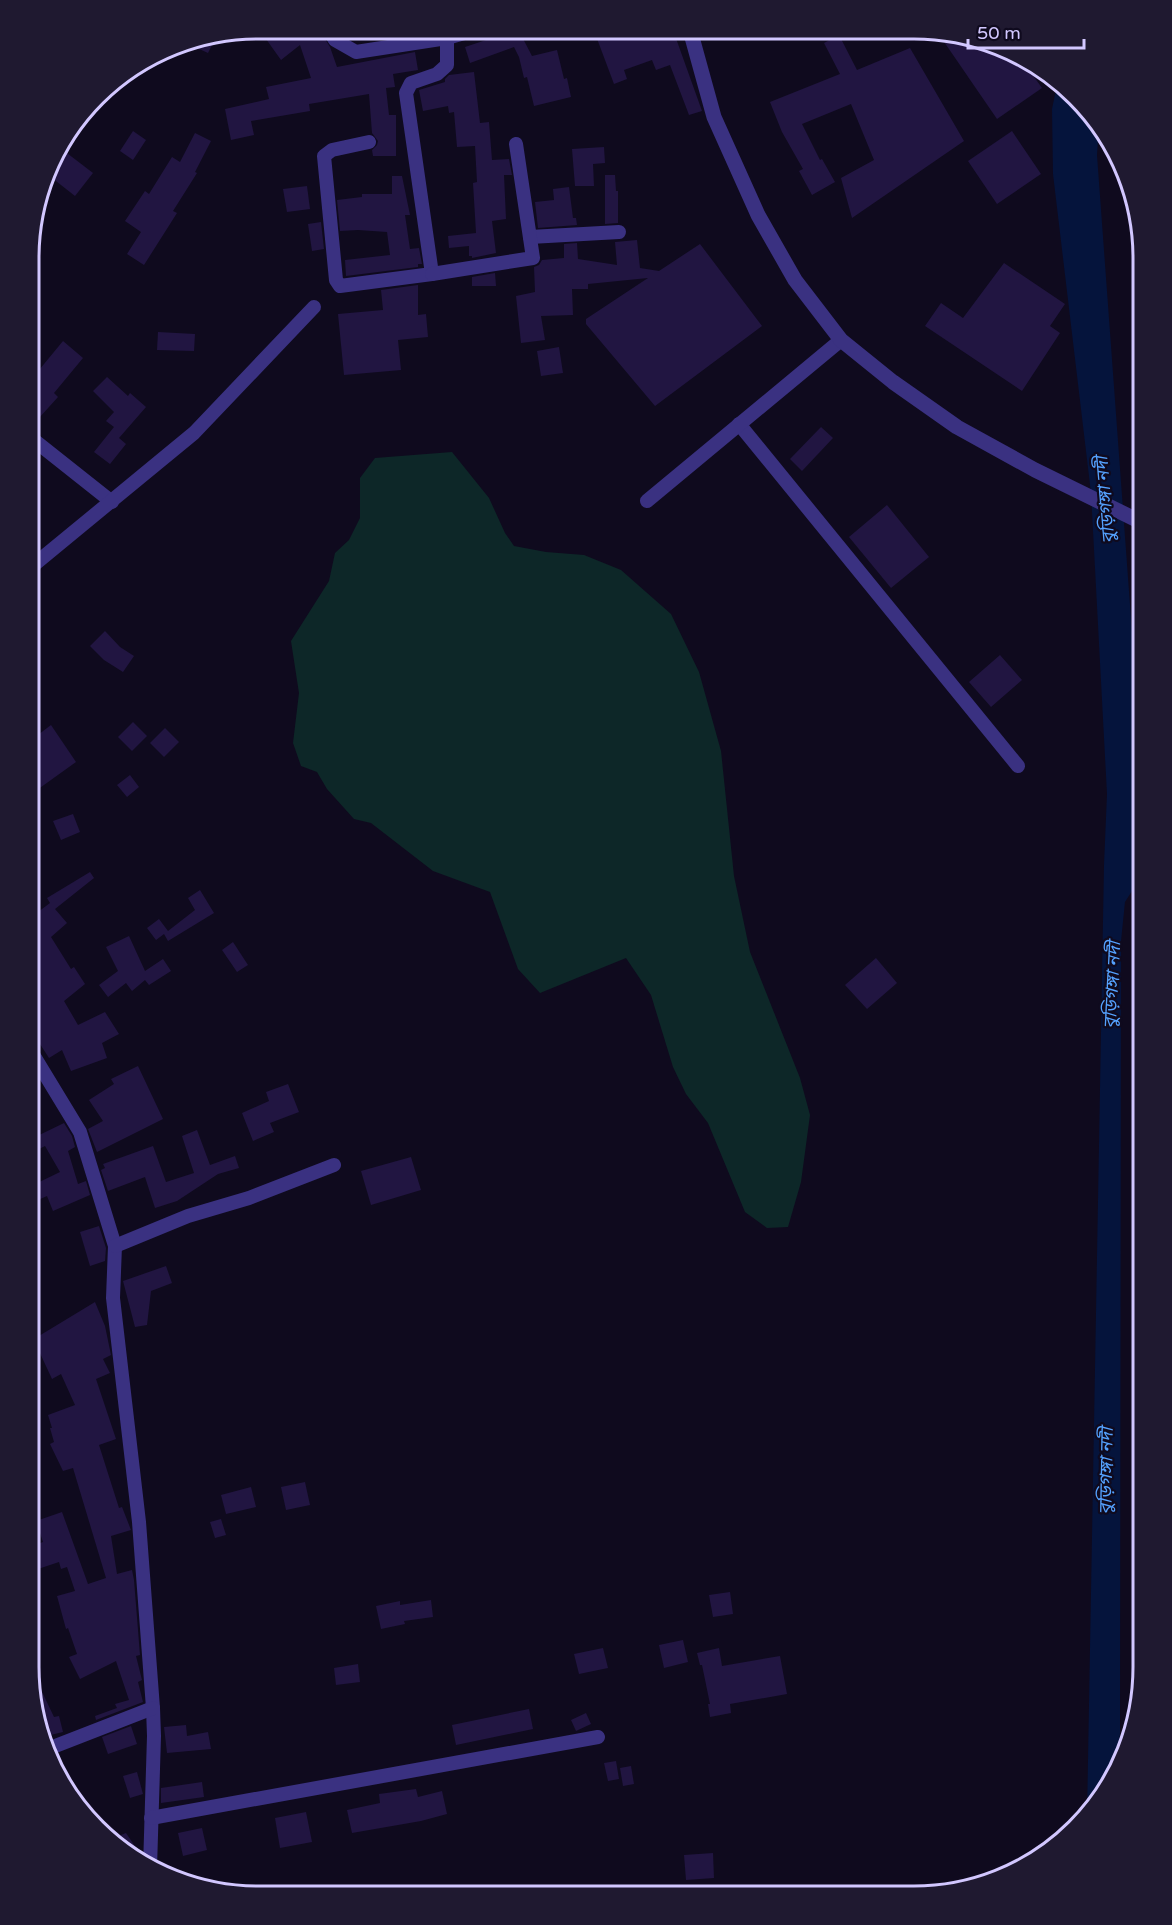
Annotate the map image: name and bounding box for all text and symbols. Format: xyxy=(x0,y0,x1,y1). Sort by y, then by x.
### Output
scale bar xyxy=(968,12,1084,50)
text: 50 m xyxy=(977,22,1021,44)
water label: বুড়িগঙ্গা নদী xyxy=(1090,452,1120,545)
water label: বুড়িগঙ্গা নদী xyxy=(1099,938,1125,1029)
water label: বুড়িগঙ্গা নদী xyxy=(1094,1424,1118,1515)

